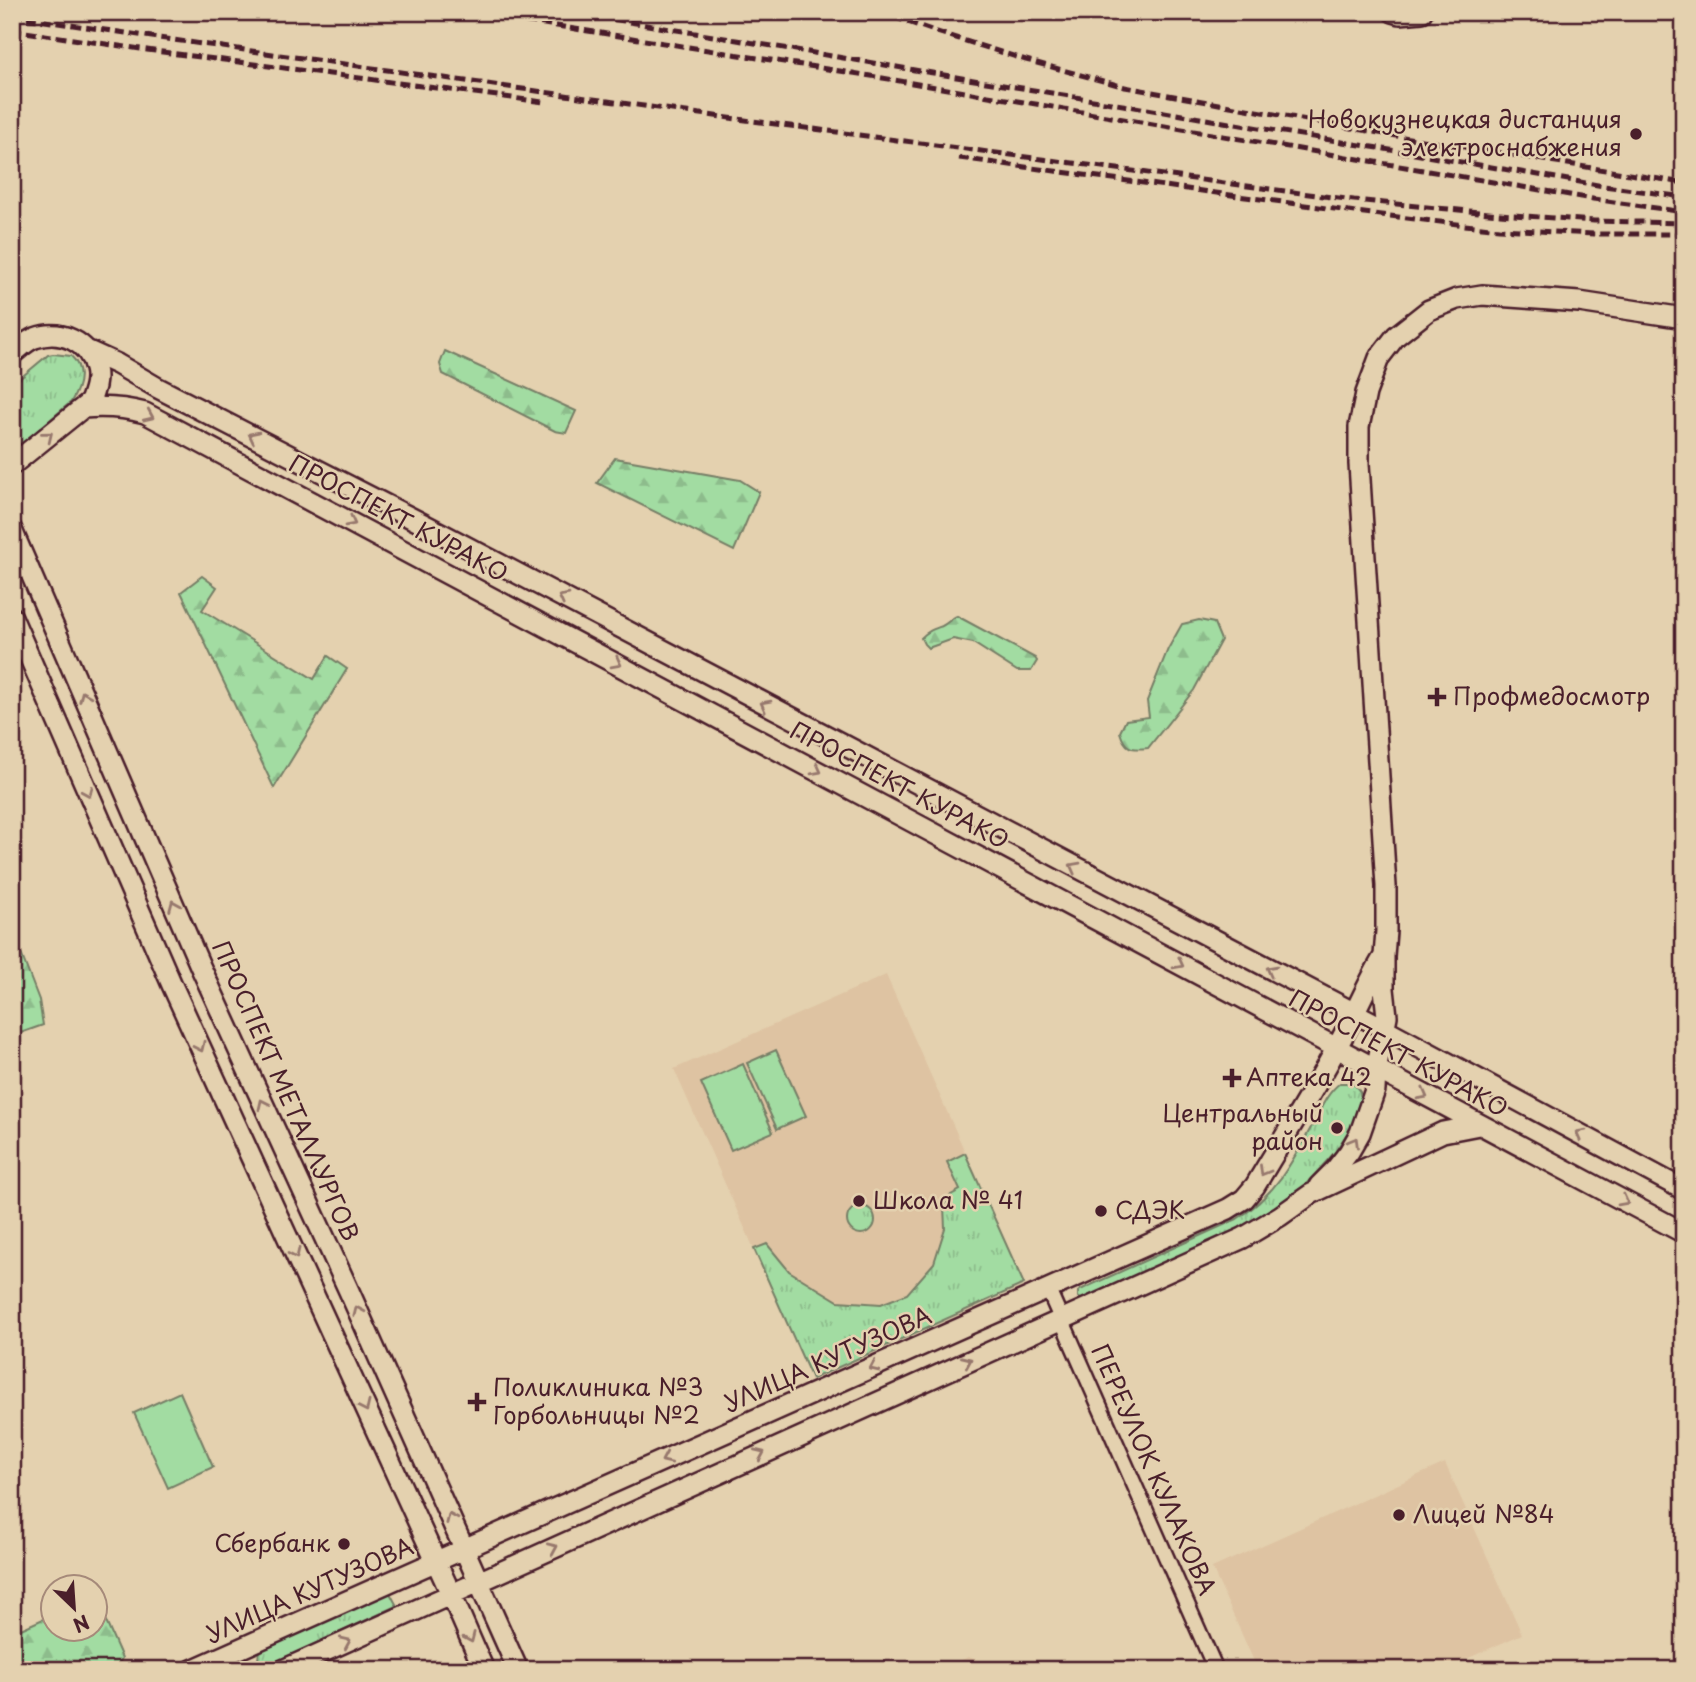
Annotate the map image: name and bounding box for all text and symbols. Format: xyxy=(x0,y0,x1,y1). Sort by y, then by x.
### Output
place label: Новокузнецкая дистанция электроснабжения xyxy=(1308,100,1622,164)
marker: Новокузнецкая дистанция электроснабжения xyxy=(1628,126,1644,142)
one-way arrow xyxy=(142,408,155,422)
one-way arrow xyxy=(248,431,260,445)
one-way arrow xyxy=(41,432,53,445)
street label: ПРОСПЕКТ КУРАКО xyxy=(283,444,515,590)
one-way arrow xyxy=(344,513,356,527)
one-way arrow xyxy=(558,593,571,607)
one-way arrow xyxy=(609,655,622,668)
place label: Профмедосмотр xyxy=(1453,677,1650,713)
marker: Профмедосмотр xyxy=(1427,687,1447,707)
one-way arrow xyxy=(78,691,92,704)
one-way arrow xyxy=(759,699,772,713)
street label: ПРОСПЕКТ КУРАКО xyxy=(784,711,1016,857)
one-way arrow xyxy=(810,762,822,775)
one-way arrow xyxy=(80,784,94,797)
one-way arrow xyxy=(1069,862,1082,876)
one-way arrow xyxy=(168,900,182,913)
street label: ПРОСПЕКТ МЕТАЛЛУРГОВ xyxy=(204,934,369,1246)
one-way arrow xyxy=(1172,956,1184,969)
one-way arrow xyxy=(1266,965,1278,979)
street label: ПРОСПЕКТ КУРАКО xyxy=(1283,979,1515,1125)
one-way arrow xyxy=(192,1040,206,1052)
place label: Аптека 42 xyxy=(1246,1058,1372,1094)
marker: Аптека 42 xyxy=(1224,1070,1240,1086)
one-way arrow xyxy=(1415,1086,1428,1100)
place label: Центральный район xyxy=(1163,1094,1323,1158)
one-way arrow xyxy=(258,1099,272,1111)
marker: Центральный район xyxy=(1329,1120,1345,1136)
one-way arrow xyxy=(1575,1129,1588,1143)
one-way arrow xyxy=(1346,1137,1359,1150)
one-way arrow xyxy=(1259,1164,1272,1176)
place label: Школа № 41 xyxy=(873,1181,1023,1217)
place label: СДЭК xyxy=(1115,1191,1185,1227)
marker: Школа № 41 xyxy=(851,1193,867,1209)
one-way arrow xyxy=(1616,1193,1629,1207)
marker: СДЭК xyxy=(1093,1203,1109,1219)
one-way arrow xyxy=(287,1246,301,1259)
street label: УЛИЦА КУТУЗОВА xyxy=(718,1296,937,1420)
one-way arrow xyxy=(352,1306,366,1318)
street label: ПЕРЕУЛОК КУЛАКОВА xyxy=(1083,1338,1226,1600)
one-way arrow xyxy=(960,1355,973,1369)
one-way arrow xyxy=(869,1359,881,1373)
place label: Поликлиника №3 Горбольницы №2 xyxy=(493,1368,703,1432)
marker: Поликлиника №3 Горбольницы №2 xyxy=(467,1392,487,1412)
one-way arrow xyxy=(357,1400,371,1412)
one-way arrow xyxy=(753,1448,765,1462)
one-way arrow xyxy=(661,1451,673,1465)
place label: Лицей №84 xyxy=(1413,1495,1555,1531)
marker: Лицей №84 xyxy=(1391,1507,1407,1523)
one-way arrow xyxy=(445,1513,459,1525)
place label: Сбербанк xyxy=(214,1524,331,1560)
street label: УЛИЦА КУТУЗОВА xyxy=(200,1527,419,1651)
marker: Сбербанк xyxy=(336,1536,352,1552)
one-way arrow xyxy=(545,1542,558,1556)
north arrow xyxy=(38,1574,108,1644)
text: N xyxy=(69,1608,94,1640)
one-way arrow xyxy=(462,1631,476,1643)
one-way arrow xyxy=(338,1636,351,1650)

